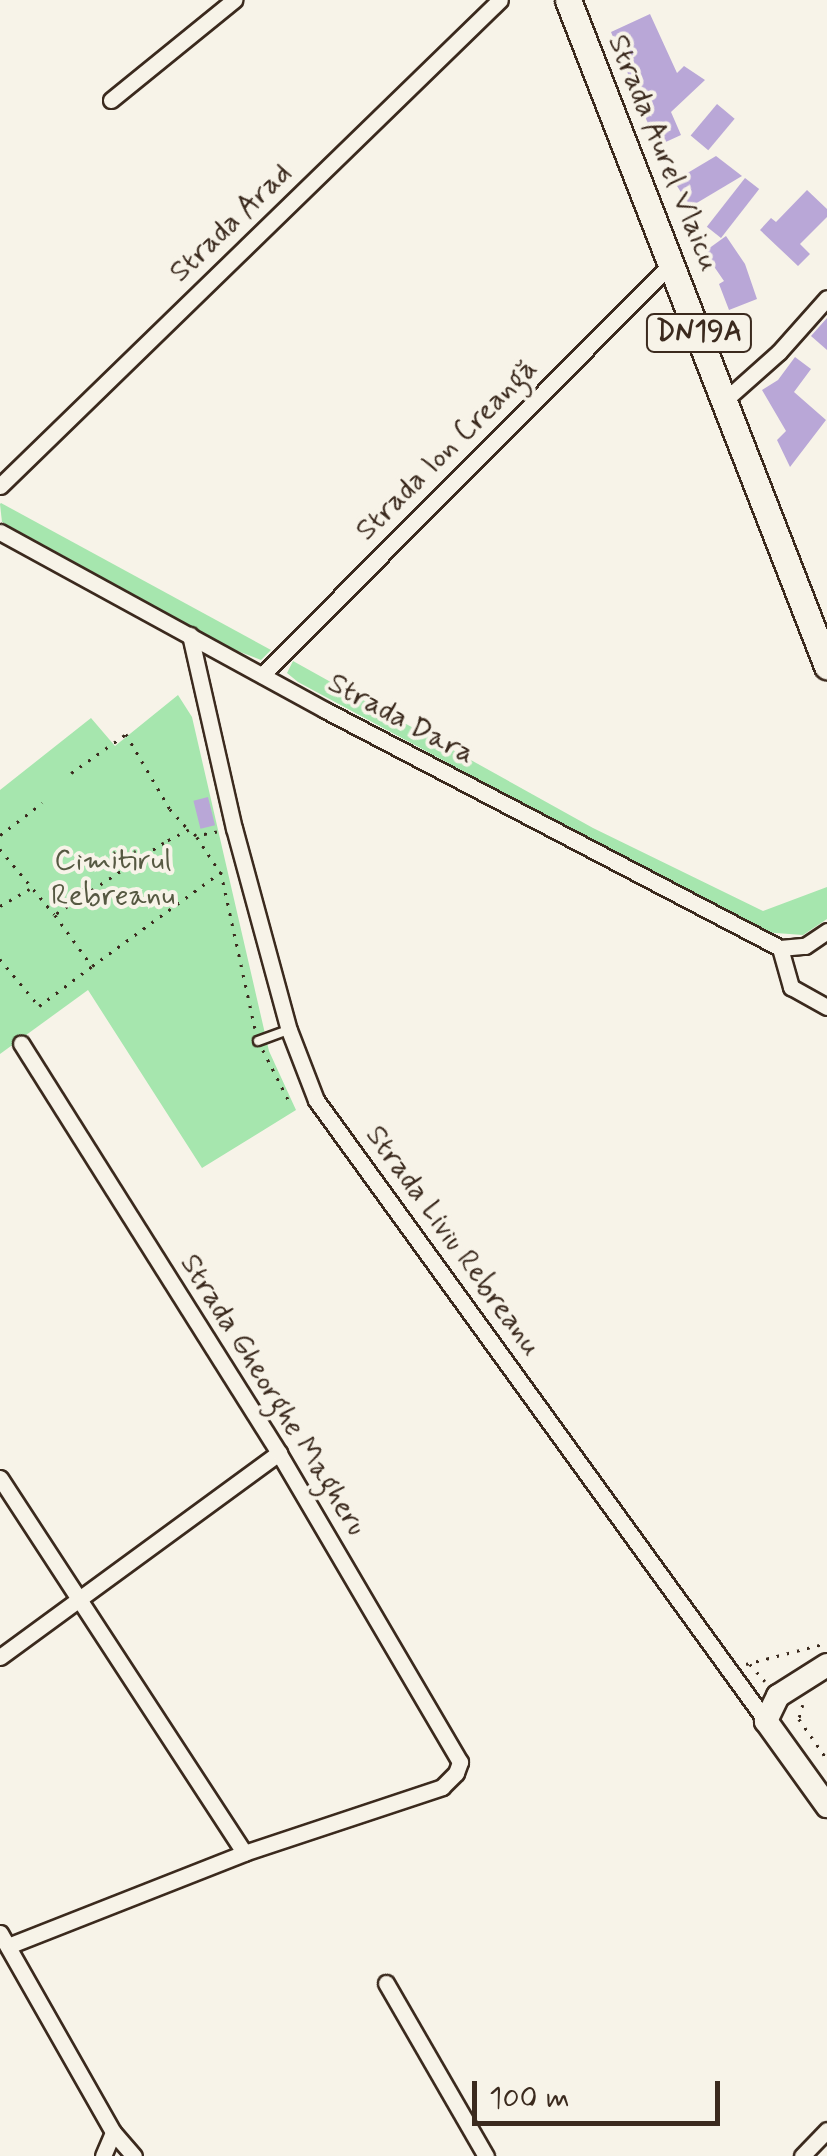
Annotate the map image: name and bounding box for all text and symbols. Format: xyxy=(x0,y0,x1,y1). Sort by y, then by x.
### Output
street label: Strada Aurel Vlaicu xyxy=(601,34,725,272)
street label: Strada Arad xyxy=(163,156,299,290)
road number: DN19A xyxy=(644,310,754,356)
street label: Strada Ion Creangă xyxy=(343,346,551,554)
street label: Strada Dara xyxy=(324,666,478,772)
park label: Cimitirul Rebreanu xyxy=(51,843,175,914)
street label: Strada Liviu Rebreanu xyxy=(353,1113,553,1369)
street label: Strada Gheorghe Magheru xyxy=(170,1244,376,1546)
scale bar xyxy=(477,2061,724,2123)
text: 100 m xyxy=(489,2079,570,2118)

